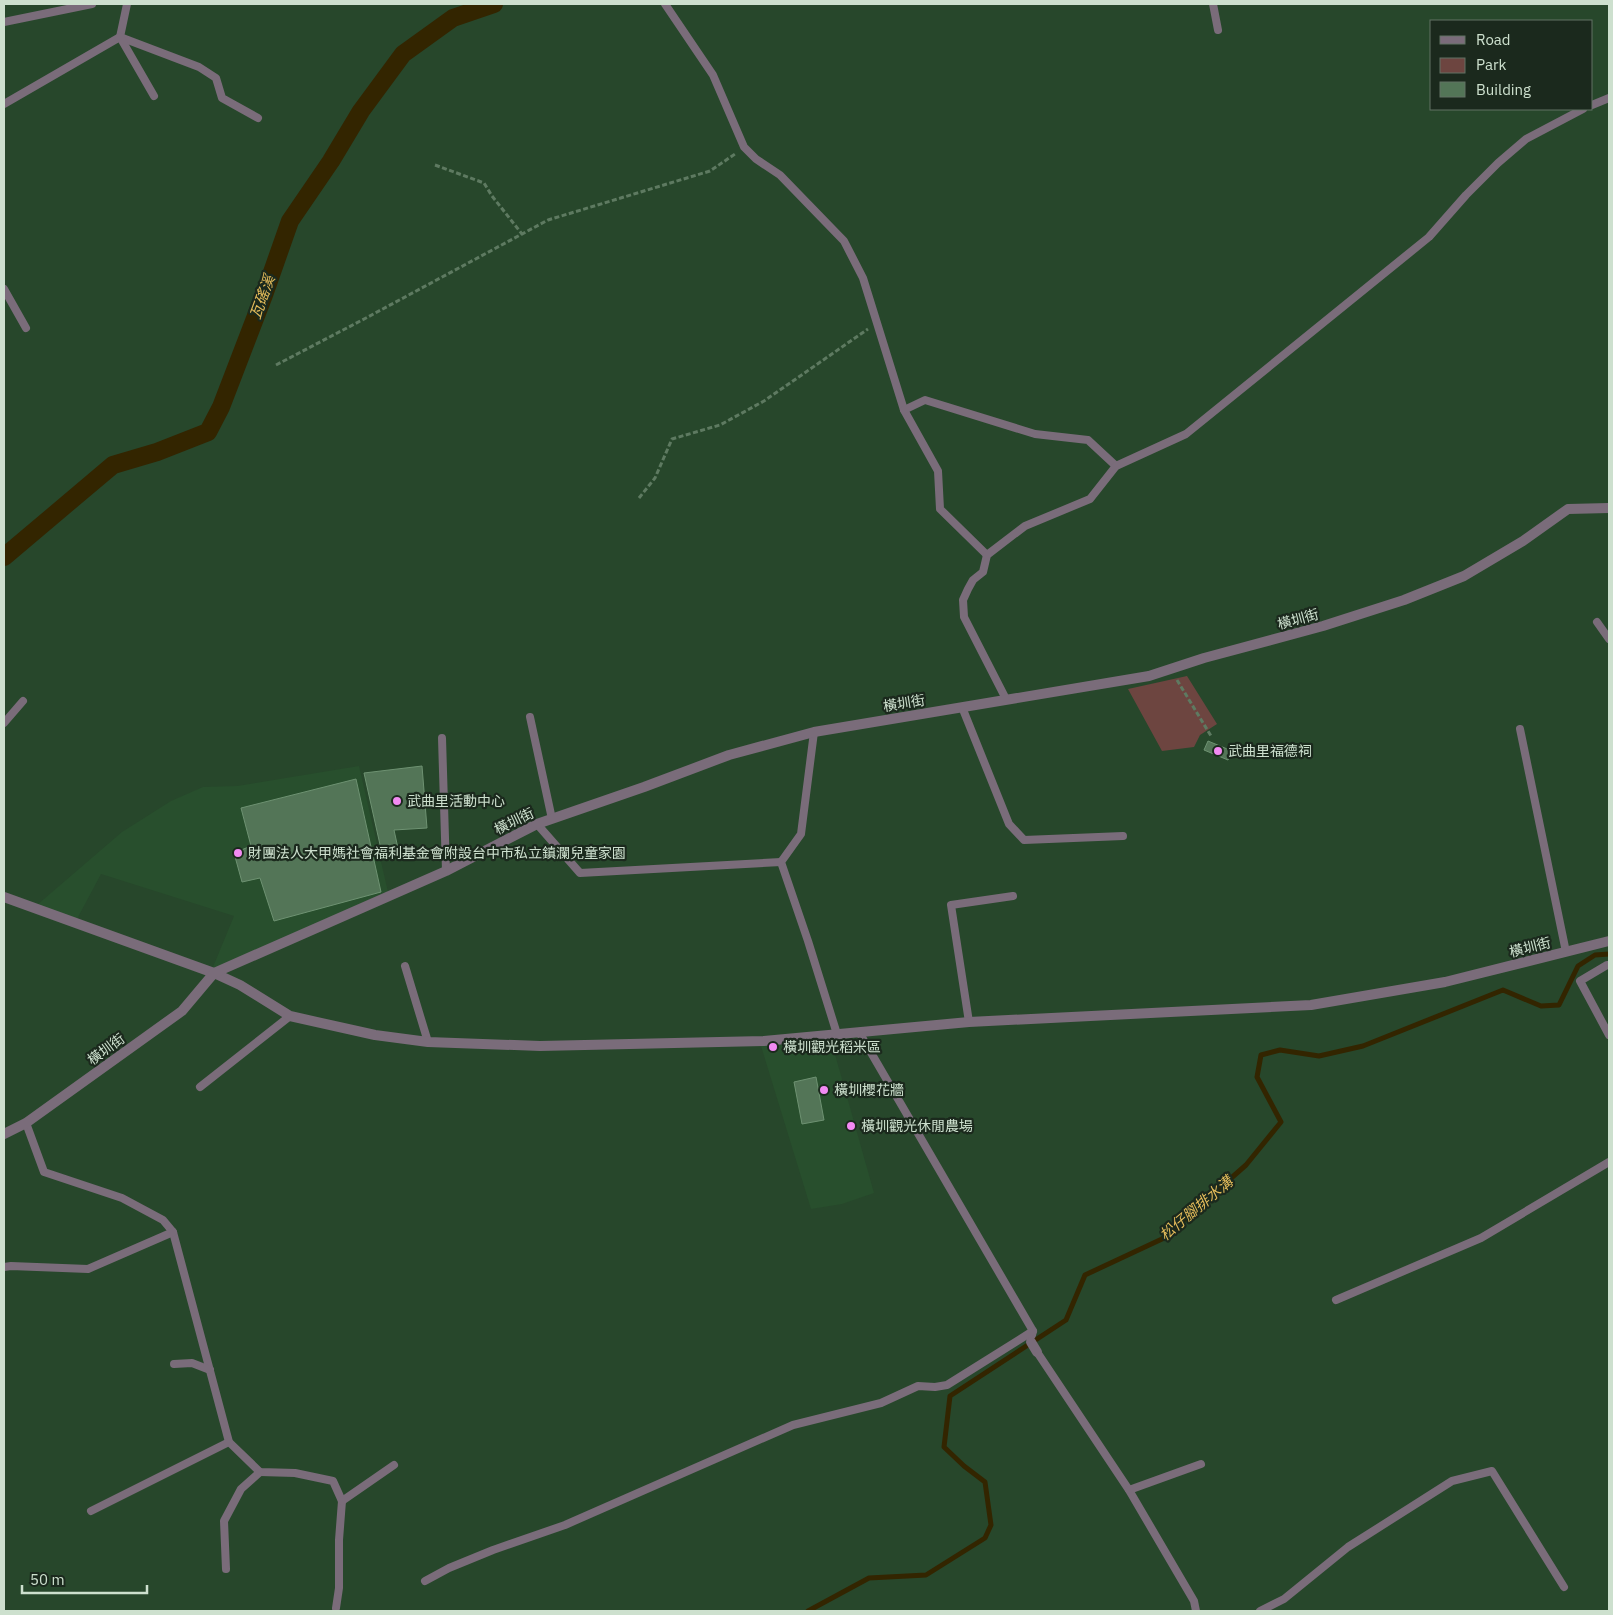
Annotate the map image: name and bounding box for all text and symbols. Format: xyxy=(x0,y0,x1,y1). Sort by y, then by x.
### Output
legend xyxy=(1430,20,1593,110)
text: Road xyxy=(1476,30,1511,49)
text: Park xyxy=(1476,55,1506,74)
text: Building xyxy=(1476,80,1531,99)
water label: 瓦磘溪 xyxy=(245,271,279,321)
street label: 橫圳街 xyxy=(1275,605,1321,633)
street label: 橫圳街 xyxy=(882,691,926,715)
place label: 武曲里福德祠 xyxy=(1228,742,1312,760)
marker: 武曲里福德祠 xyxy=(1212,745,1224,757)
place label: 武曲里活動中心 xyxy=(407,792,505,810)
marker: 武曲里活動中心 xyxy=(391,795,403,807)
street label: 橫圳街 xyxy=(491,804,537,838)
place label: 財團法人大甲媽社會福利基金會附設台中市私立鎮瀾兒童家園 xyxy=(248,844,626,862)
marker: 財團法人大甲媽社會福利基金會附設台中市私立鎮瀾兒童家園 xyxy=(232,847,244,859)
street label: 橫圳街 xyxy=(1507,933,1553,961)
street label: 橫圳街 xyxy=(84,1029,128,1069)
place label: 橫圳觀光稻米區 xyxy=(783,1038,881,1056)
marker: 橫圳觀光稻米區 xyxy=(767,1041,779,1053)
place label: 橫圳櫻花牆 xyxy=(834,1081,904,1099)
marker: 橫圳櫻花牆 xyxy=(818,1084,830,1096)
place label: 橫圳觀光休閒農場 xyxy=(861,1117,973,1135)
marker: 橫圳觀光休閒農場 xyxy=(845,1120,857,1132)
water label: 松仔腳排水溝 xyxy=(1155,1171,1238,1244)
scale bar xyxy=(22,1562,148,1594)
text: 50 m xyxy=(30,1570,65,1589)

